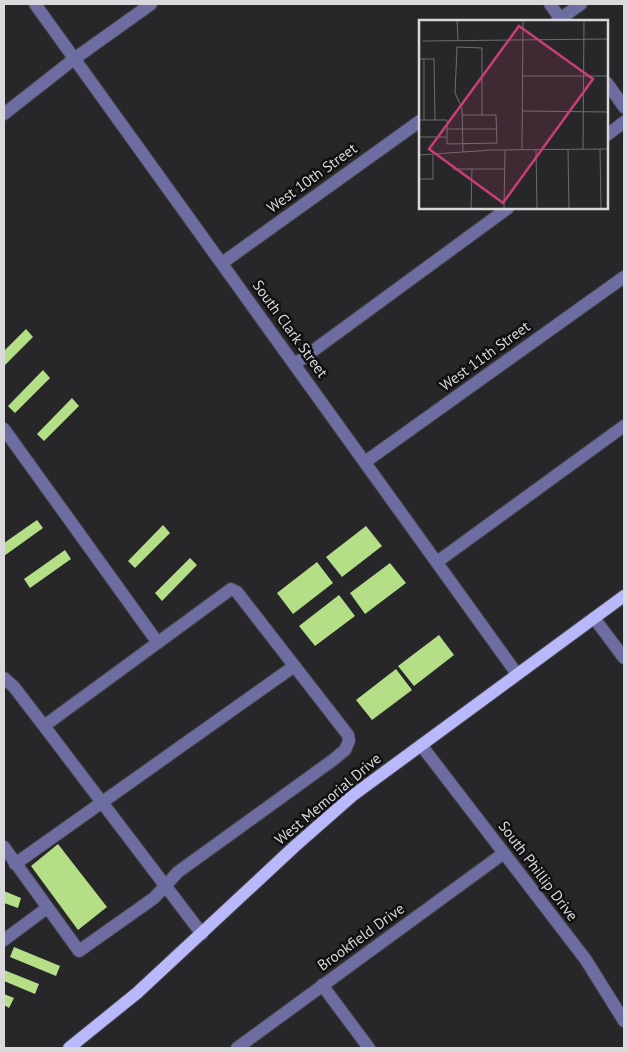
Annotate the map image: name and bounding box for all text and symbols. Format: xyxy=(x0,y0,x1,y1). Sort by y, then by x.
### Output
inset map xyxy=(419,20,608,209)
street label: West 10th Street xyxy=(263,139,360,217)
street label: South Clark Street xyxy=(249,276,332,381)
street label: West 11th Street xyxy=(436,317,533,395)
street label: West Memorial Drive xyxy=(271,749,385,849)
street label: South Phillip Drive xyxy=(495,817,582,925)
street label: Brookfield Drive xyxy=(313,899,408,975)

